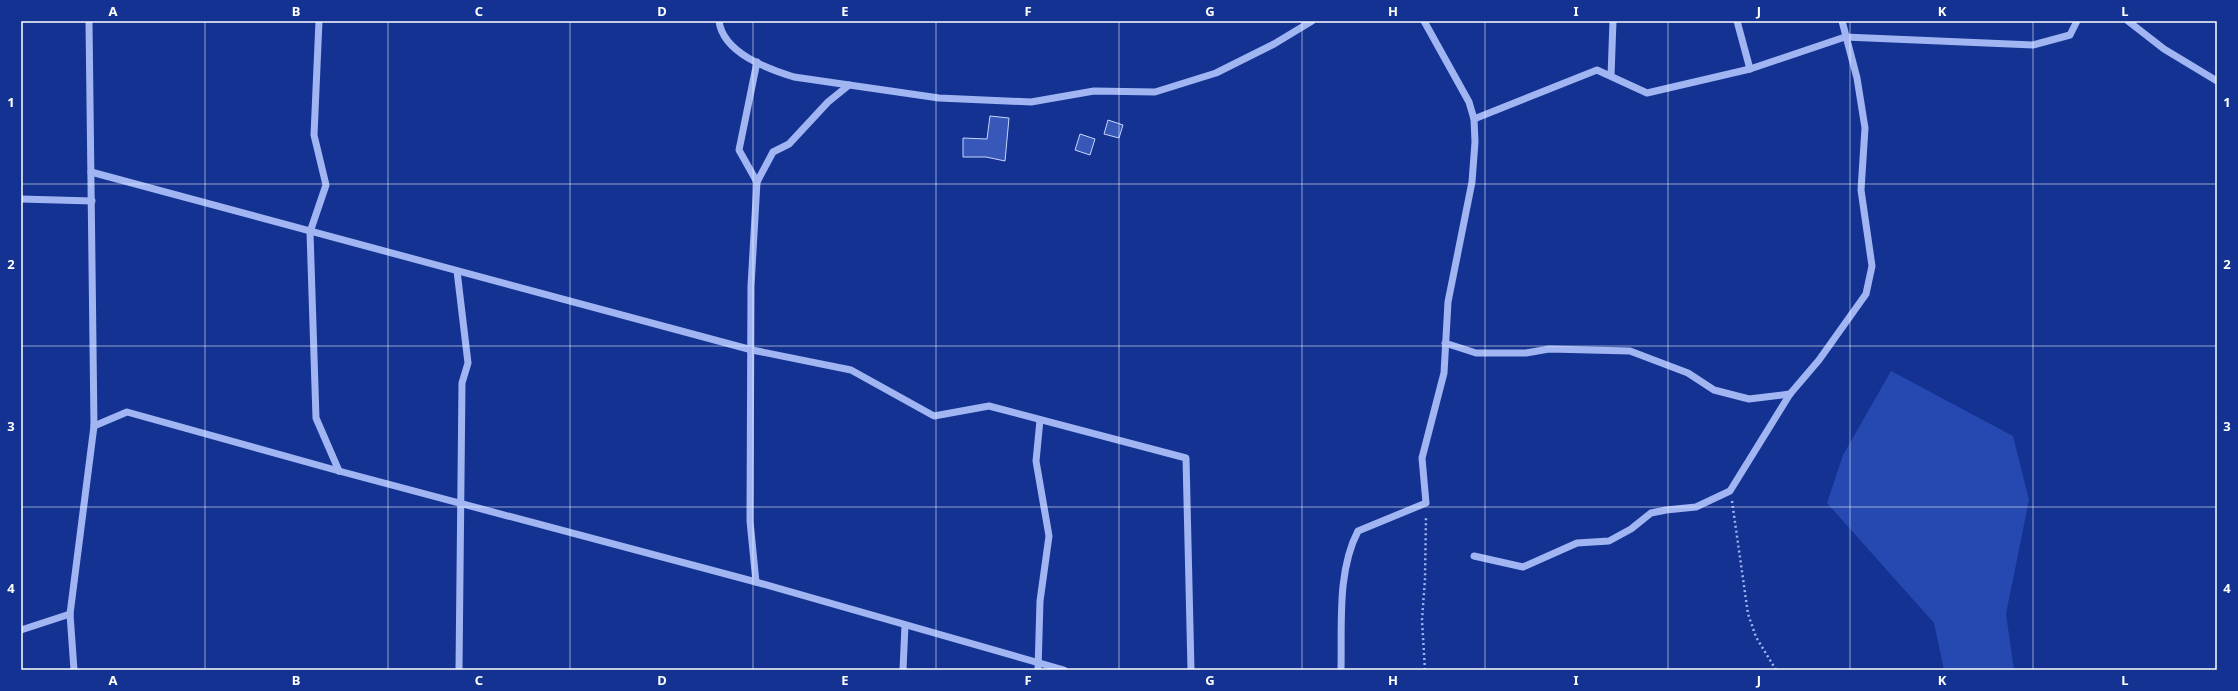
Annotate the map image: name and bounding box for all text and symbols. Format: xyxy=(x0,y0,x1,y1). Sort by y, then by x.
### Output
text: A xyxy=(109,2,118,20)
text: B xyxy=(292,2,300,20)
text: C xyxy=(475,2,483,20)
text: D xyxy=(657,2,667,20)
text: E xyxy=(841,2,849,20)
text: F xyxy=(1024,2,1032,20)
text: G xyxy=(1205,2,1215,20)
text: H xyxy=(1388,2,1398,20)
text: I xyxy=(1573,2,1579,20)
text: J xyxy=(1756,2,1761,20)
text: K xyxy=(1938,2,1947,20)
text: L xyxy=(2121,2,2129,20)
text: 1 xyxy=(7,93,15,111)
text: 1 xyxy=(2223,93,2231,111)
text: 2 xyxy=(7,255,15,273)
text: 2 xyxy=(2223,255,2231,273)
text: 3 xyxy=(7,417,15,435)
text: 3 xyxy=(2223,417,2231,435)
text: 4 xyxy=(7,579,15,597)
text: 4 xyxy=(2223,579,2231,597)
text: A xyxy=(109,671,118,689)
text: B xyxy=(292,671,300,689)
text: C xyxy=(475,671,483,689)
text: D xyxy=(657,671,667,689)
text: E xyxy=(841,671,849,689)
text: F xyxy=(1024,671,1032,689)
text: G xyxy=(1205,671,1215,689)
text: H xyxy=(1388,671,1398,689)
text: I xyxy=(1573,671,1579,689)
text: J xyxy=(1756,671,1761,689)
text: K xyxy=(1938,671,1947,689)
text: L xyxy=(2121,671,2129,689)

